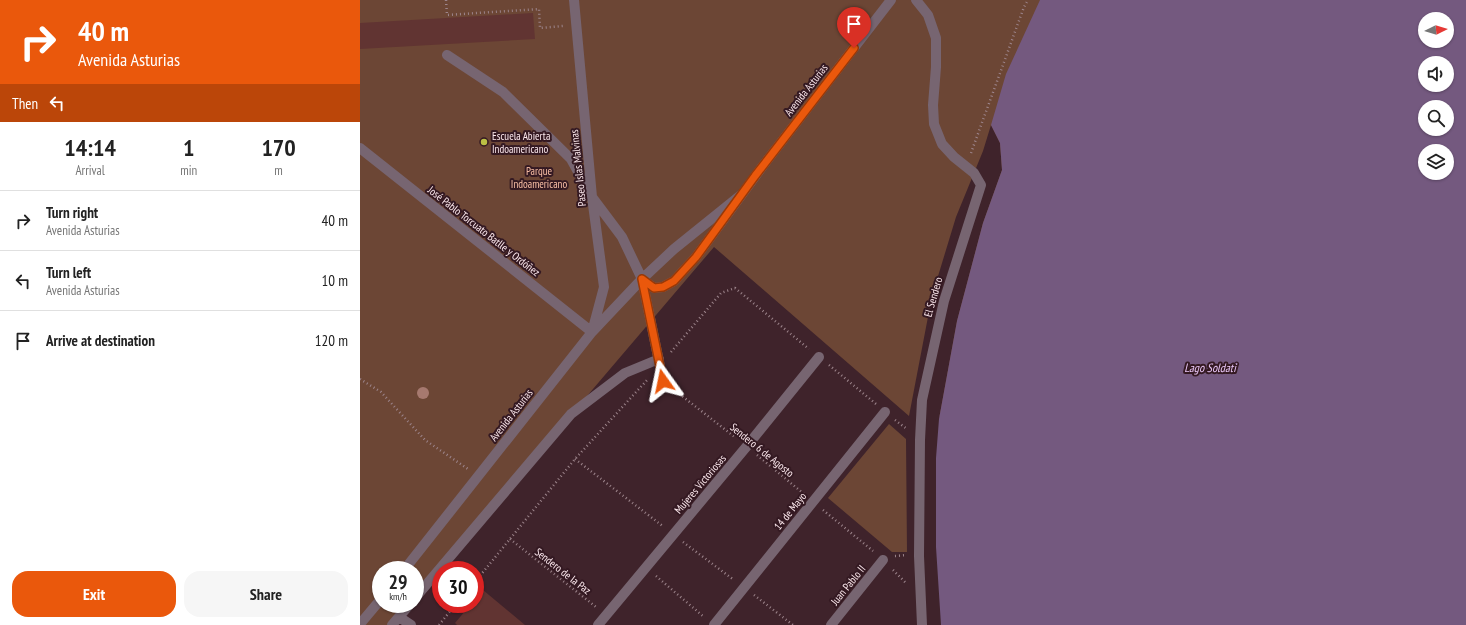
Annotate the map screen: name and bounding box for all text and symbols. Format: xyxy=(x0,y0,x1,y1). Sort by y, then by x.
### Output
pin xyxy=(837,7.0,871,48)
text: 40 m xyxy=(78,12,129,49)
north arrow xyxy=(1418,12,1454,48)
map controls xyxy=(1418,12,1454,180)
icon: arrive xyxy=(843,13,865,35)
icon: right xyxy=(12,16,64,68)
text: Avenida Asturias xyxy=(78,48,180,71)
button: sound xyxy=(1418,56,1454,92)
street label: Avenida Asturias xyxy=(781,61,831,119)
icon: left xyxy=(46,92,68,114)
text: Then xyxy=(12,94,38,113)
button: search xyxy=(1418,100,1454,136)
place label: Escuela Abierta Indoamericano xyxy=(492,129,550,156)
street label: Paseo Islas Malvinas xyxy=(567,129,589,207)
text: 14:14 xyxy=(64,132,116,163)
text: 1 xyxy=(183,132,194,163)
text: 170 xyxy=(261,132,296,163)
marker: Escuela Abierta Indoamericano xyxy=(479,137,489,147)
button: layers xyxy=(1418,144,1454,180)
text: Arrival xyxy=(75,162,105,179)
text: min xyxy=(180,162,197,179)
text: m xyxy=(274,162,283,179)
park label: Parque Indoamericano xyxy=(511,164,567,191)
street label: José Pablo Torcuato Batlle y Ordóñez xyxy=(424,182,543,279)
text: Turn right xyxy=(46,203,98,222)
icon: right xyxy=(12,210,34,232)
text: 40 m xyxy=(322,211,348,230)
text: Avenida Asturias xyxy=(46,222,120,239)
text: Turn left xyxy=(46,263,91,282)
icon: left xyxy=(12,270,34,292)
text: 10 m xyxy=(322,271,348,290)
street label: El Sendero xyxy=(921,275,945,319)
text: Avenida Asturias xyxy=(46,282,120,299)
icon: arrive xyxy=(12,330,34,352)
text: Arrive at destination xyxy=(46,331,155,350)
text: 120 m xyxy=(315,331,348,350)
position arrow xyxy=(642,360,684,402)
water label: Lago Soldati xyxy=(1184,360,1237,375)
street label: Avenida Asturias xyxy=(486,386,536,444)
street label: Sendero 6 de Agosto xyxy=(727,420,797,480)
street label: Mujeres Victoriosas xyxy=(671,451,729,517)
street label: 14 de Mayo xyxy=(771,489,809,533)
street label: Sendero de la Paz xyxy=(532,545,594,597)
speed limit sign: 30 xyxy=(432,561,484,613)
street label: Juan Pablo II xyxy=(827,562,868,609)
text: 29 xyxy=(388,569,408,595)
button: Exit xyxy=(12,571,176,617)
button: Share xyxy=(184,571,348,617)
text: km/h xyxy=(389,590,407,603)

